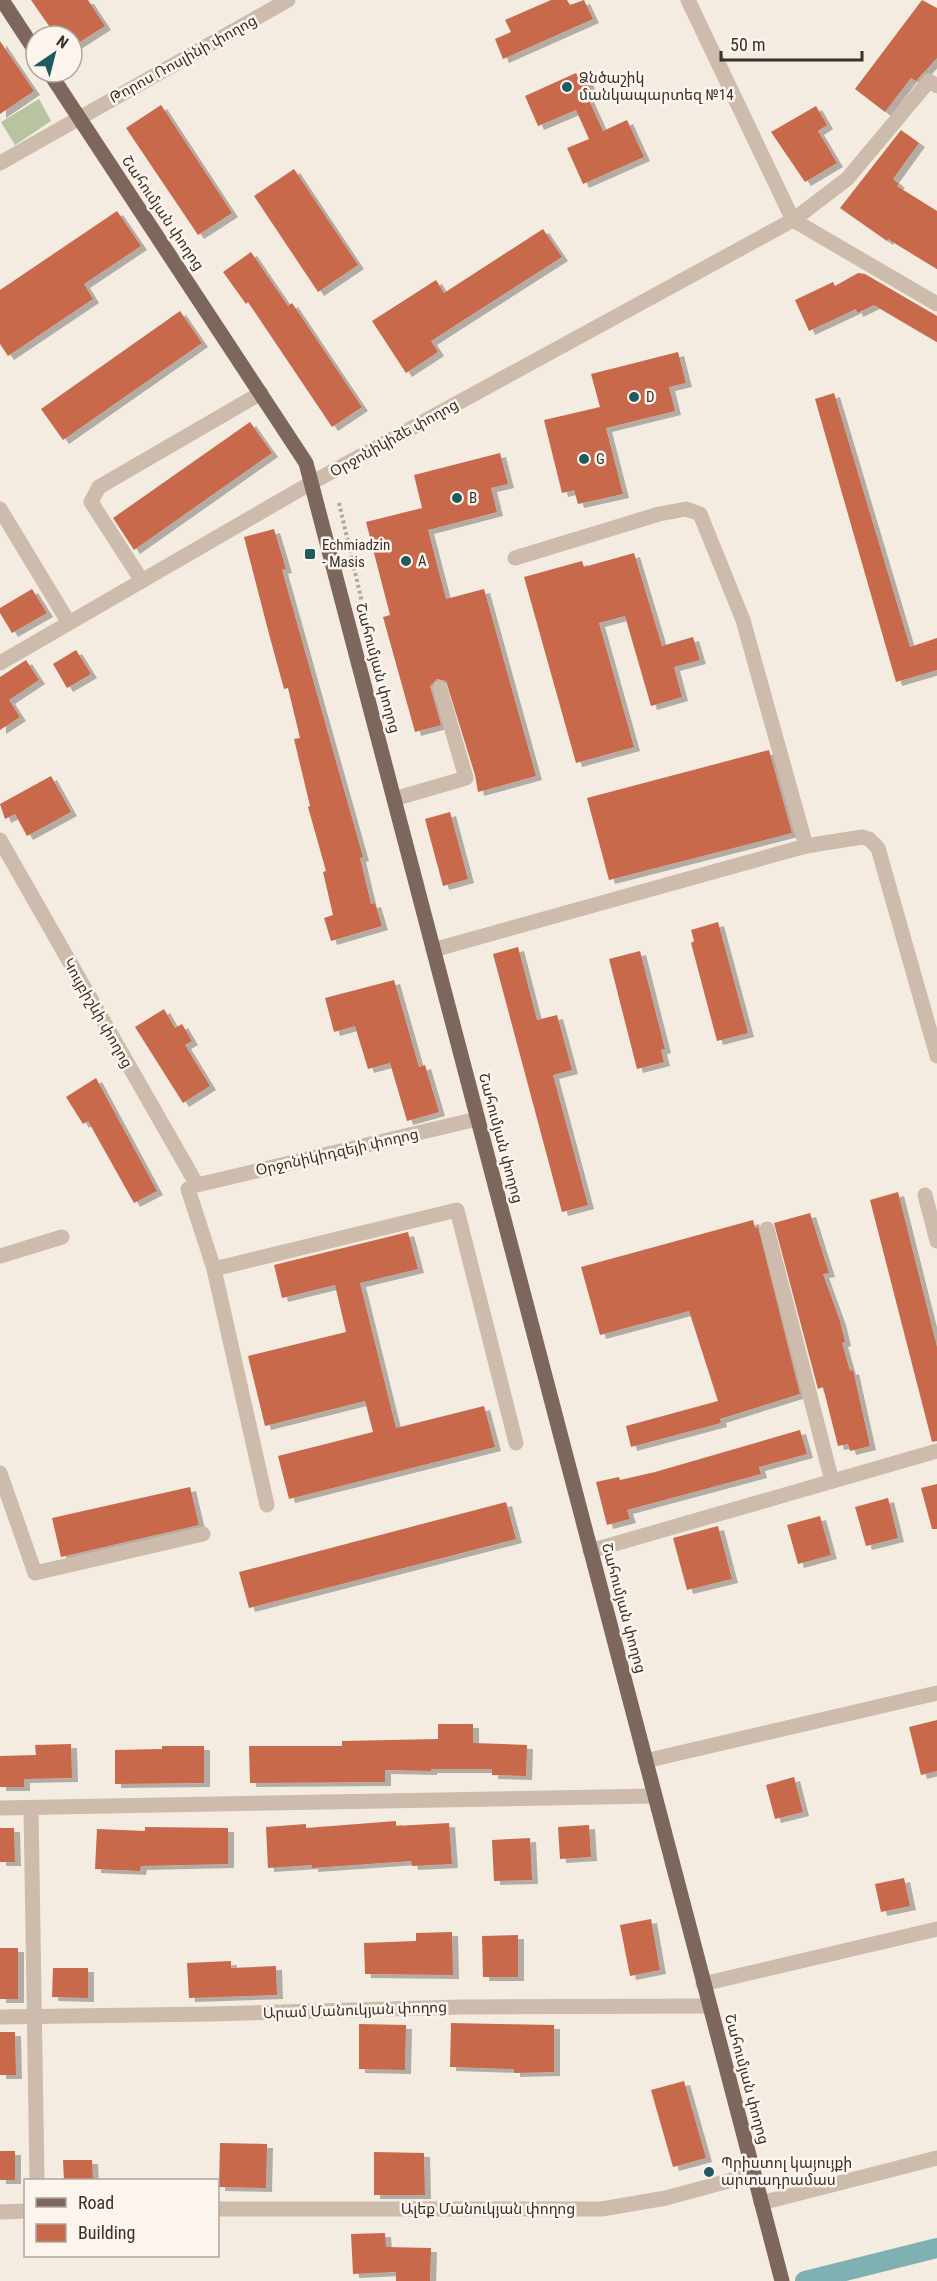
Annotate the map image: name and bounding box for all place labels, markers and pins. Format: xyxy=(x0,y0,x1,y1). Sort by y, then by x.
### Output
place label: Ձնծաշիկ մանկապարտեզ №14 xyxy=(579,69,734,104)
marker: Ձնծաշիկ մանկապարտեզ №14 xyxy=(560,80,574,94)
place label: D xyxy=(646,388,655,406)
marker: D xyxy=(627,390,641,404)
place label: G xyxy=(596,450,605,468)
marker: G xyxy=(577,452,591,466)
place label: B xyxy=(469,489,477,507)
marker: B xyxy=(450,491,464,505)
place label: Echmiadzin - Masis xyxy=(322,536,390,571)
marker: Echmiadzin - Masis xyxy=(303,547,317,561)
place label: A xyxy=(418,552,427,570)
marker: A xyxy=(399,554,413,568)
place label: Պրիստոլ կայույքի արտադրամաս xyxy=(721,2154,852,2189)
marker: Պրիստոլ կայույքի արտադրամաս xyxy=(702,2165,716,2179)

